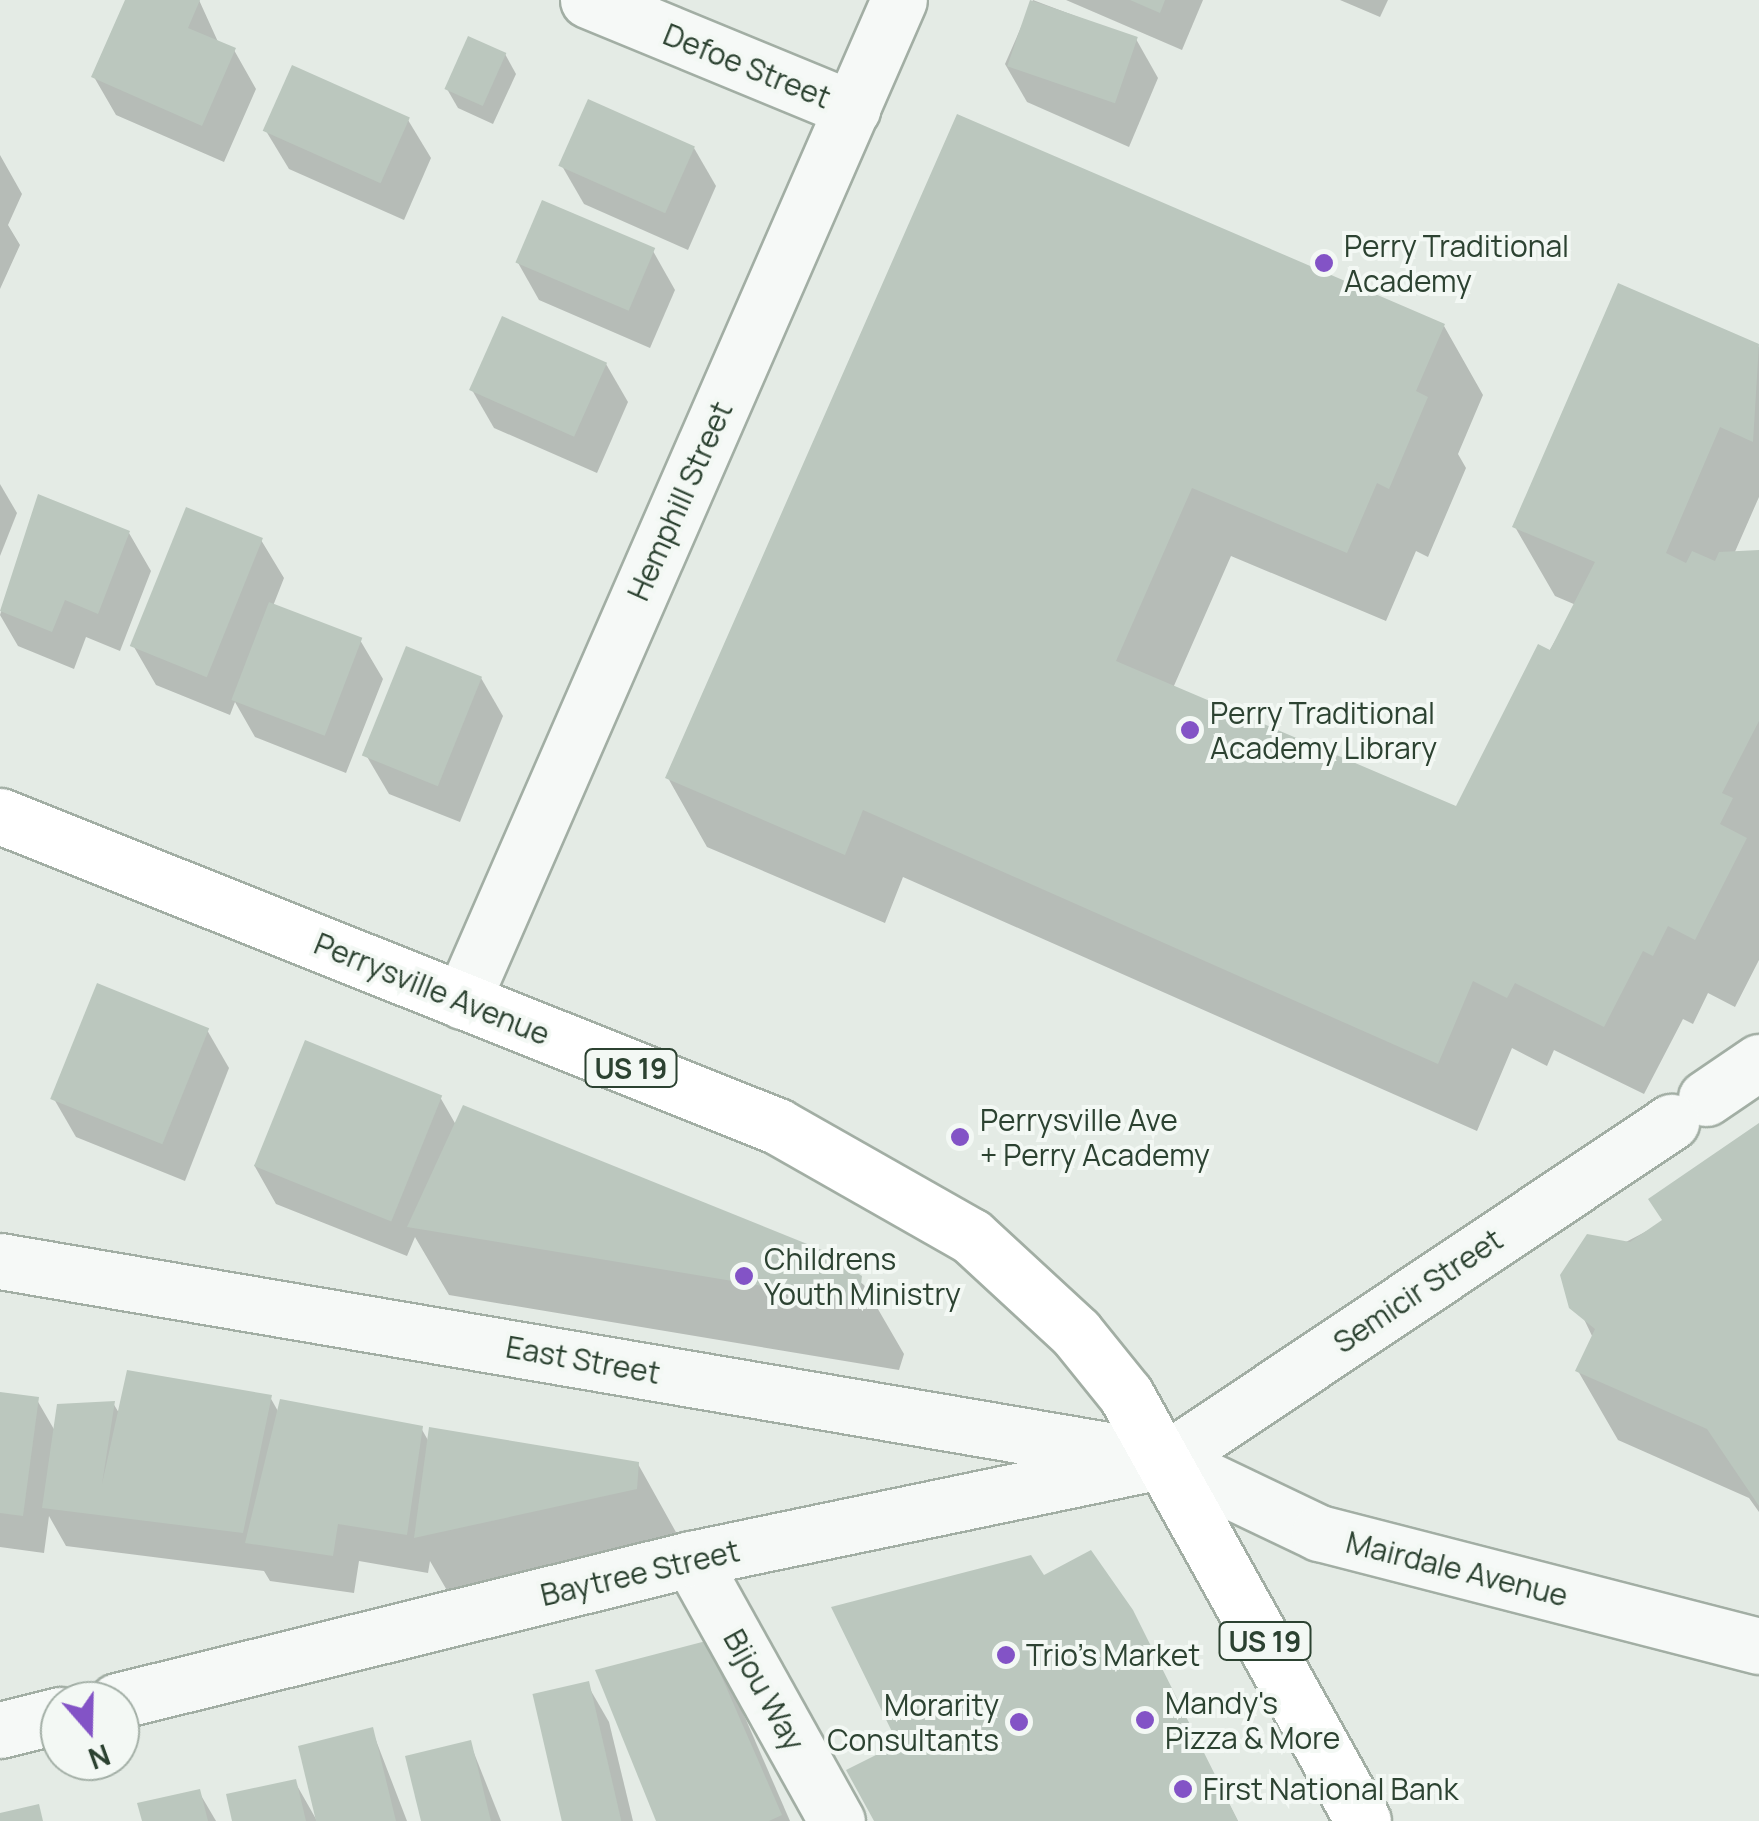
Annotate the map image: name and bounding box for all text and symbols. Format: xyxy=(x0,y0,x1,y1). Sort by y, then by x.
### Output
street label: Defoe Street xyxy=(658,16,836,116)
place label: Perry Traditional Academy xyxy=(1344,228,1569,298)
marker: Perry Traditional Academy xyxy=(1313,252,1335,274)
street label: Hemphill Street xyxy=(620,396,740,606)
place label: Perry Traditional Academy Library xyxy=(1210,695,1437,766)
marker: Perry Traditional Academy Library xyxy=(1179,719,1201,741)
street label: Perrysville Avenue xyxy=(309,925,555,1053)
road number: US 19 xyxy=(584,1045,678,1091)
place label: Perrysville Ave + Perry Academy xyxy=(980,1102,1210,1172)
marker: Perrysville Ave + Perry Academy xyxy=(949,1126,971,1148)
street label: Semicir Street xyxy=(1327,1221,1509,1361)
place label: Childrens Youth Ministry xyxy=(764,1241,961,1312)
marker: Childrens Youth Ministry xyxy=(733,1265,755,1287)
street label: East Street xyxy=(503,1329,663,1391)
street label: Mairdale Avenue xyxy=(1342,1524,1572,1614)
street label: Baytree Street xyxy=(537,1533,743,1613)
road number: US 19 xyxy=(1218,1618,1312,1664)
street label: Bijou Way xyxy=(716,1623,812,1757)
place label: Trio's Market xyxy=(1026,1637,1200,1673)
marker: Trio's Market xyxy=(995,1644,1017,1666)
north arrow xyxy=(40,1681,140,1781)
place label: Mandy's Pizza & More xyxy=(1165,1685,1340,1756)
place label: Morarity Consultants xyxy=(827,1687,999,1758)
marker: Mandy's Pizza & More xyxy=(1134,1709,1156,1731)
marker: Morarity Consultants xyxy=(1008,1711,1030,1733)
text: N xyxy=(84,1736,116,1779)
place label: First National Bank xyxy=(1203,1771,1458,1807)
marker: First National Bank xyxy=(1172,1778,1194,1800)

